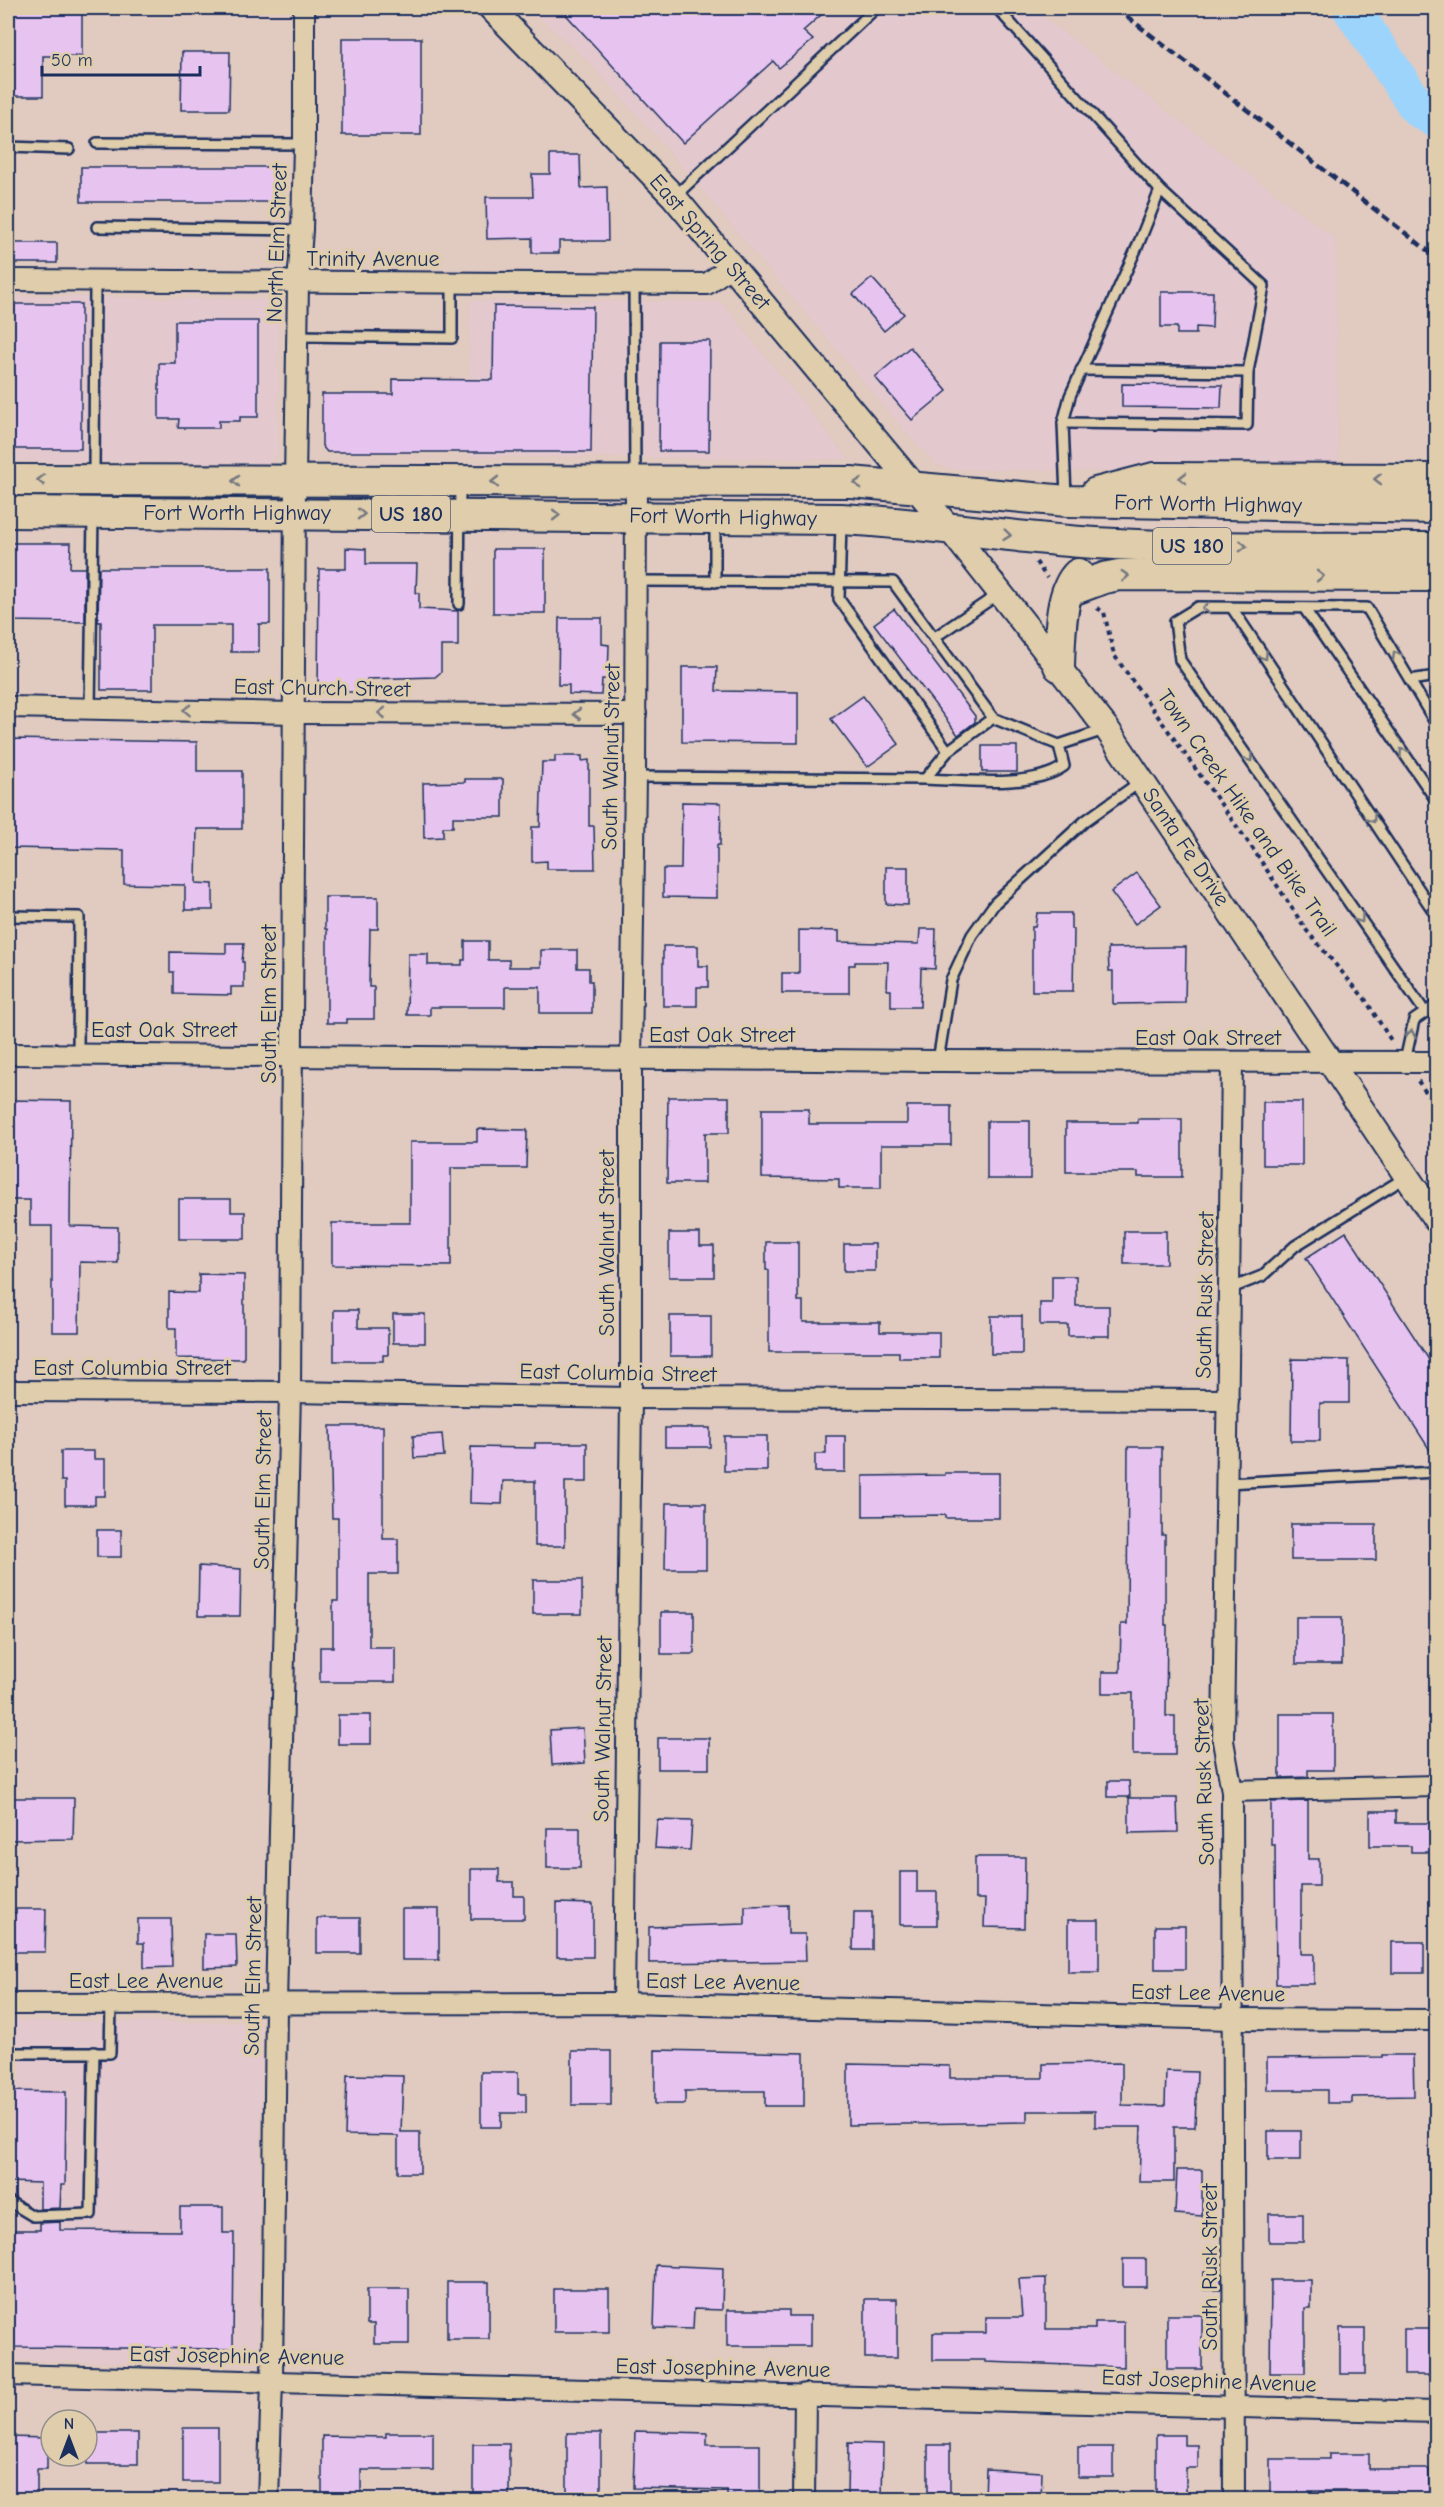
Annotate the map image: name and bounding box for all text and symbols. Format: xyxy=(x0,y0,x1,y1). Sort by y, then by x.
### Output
scale bar xyxy=(42,39,200,77)
text: 50 m xyxy=(51,50,93,71)
street label: North Elm Street xyxy=(261,162,293,323)
street label: East Spring Street xyxy=(644,169,776,316)
street label: Trinity Avenue xyxy=(307,246,439,272)
one-way arrow xyxy=(1179,472,1188,484)
one-way arrow xyxy=(1374,473,1383,485)
one-way arrow xyxy=(37,474,46,486)
one-way arrow xyxy=(232,475,241,487)
one-way arrow xyxy=(490,476,499,489)
one-way arrow xyxy=(853,477,862,490)
street label: Fort Worth Highway xyxy=(1114,489,1302,519)
road number: US 180 xyxy=(372,496,450,532)
street label: Fort Worth Highway xyxy=(143,500,331,526)
street label: Fort Worth Highway xyxy=(629,502,817,532)
one-way arrow xyxy=(357,508,366,520)
one-way arrow xyxy=(552,509,561,522)
one-way arrow xyxy=(1002,528,1011,541)
road number: US 180 xyxy=(1153,528,1231,564)
one-way arrow xyxy=(1239,540,1248,552)
one-way arrow xyxy=(1120,569,1129,582)
one-way arrow xyxy=(1315,569,1324,582)
one-way arrow xyxy=(1202,601,1211,614)
one-way arrow xyxy=(1257,650,1269,660)
one-way arrow xyxy=(1391,651,1403,661)
street label: South Walnut Street xyxy=(596,663,626,850)
street label: East Church Street xyxy=(233,673,411,703)
street label: Town Creek Hike and Bike Trail xyxy=(1152,684,1342,942)
one-way arrow xyxy=(183,704,192,716)
one-way arrow xyxy=(378,707,387,719)
one-way arrow xyxy=(573,708,582,720)
one-way arrow xyxy=(1399,747,1410,758)
one-way arrow xyxy=(1242,752,1253,763)
street label: Santa Fe Drive xyxy=(1137,783,1235,911)
one-way arrow xyxy=(1365,812,1376,823)
one-way arrow xyxy=(1353,912,1364,923)
street label: South Elm Street xyxy=(256,924,282,1084)
street label: East Oak Street xyxy=(91,1017,238,1043)
street label: East Oak Street xyxy=(649,1022,796,1048)
street label: East Oak Street xyxy=(1135,1025,1282,1051)
one-way arrow xyxy=(1403,1029,1416,1039)
street label: South Walnut Street xyxy=(594,1149,620,1336)
street label: South Rusk Street xyxy=(1191,1211,1219,1379)
street label: East Columbia Street xyxy=(33,1355,231,1381)
street label: East Columbia Street xyxy=(519,1358,718,1388)
street label: South Elm Street xyxy=(249,1409,277,1570)
street label: South Walnut Street xyxy=(588,1635,618,1822)
street label: South Rusk Street xyxy=(1188,1697,1220,1866)
street label: South Elm Street xyxy=(239,1895,267,2056)
street label: East Lee Avenue xyxy=(69,1968,223,1994)
street label: East Lee Avenue xyxy=(646,1968,800,1996)
street label: East Lee Avenue xyxy=(1131,1979,1285,2007)
street label: South Rusk Street xyxy=(1197,2183,1223,2351)
street label: East Josephine Avenue xyxy=(129,2341,345,2371)
street label: East Josephine Avenue xyxy=(615,2353,831,2383)
street label: East Josephine Avenue xyxy=(1101,2364,1317,2398)
north arrow xyxy=(39,2408,99,2468)
text: N xyxy=(64,2415,74,2433)

